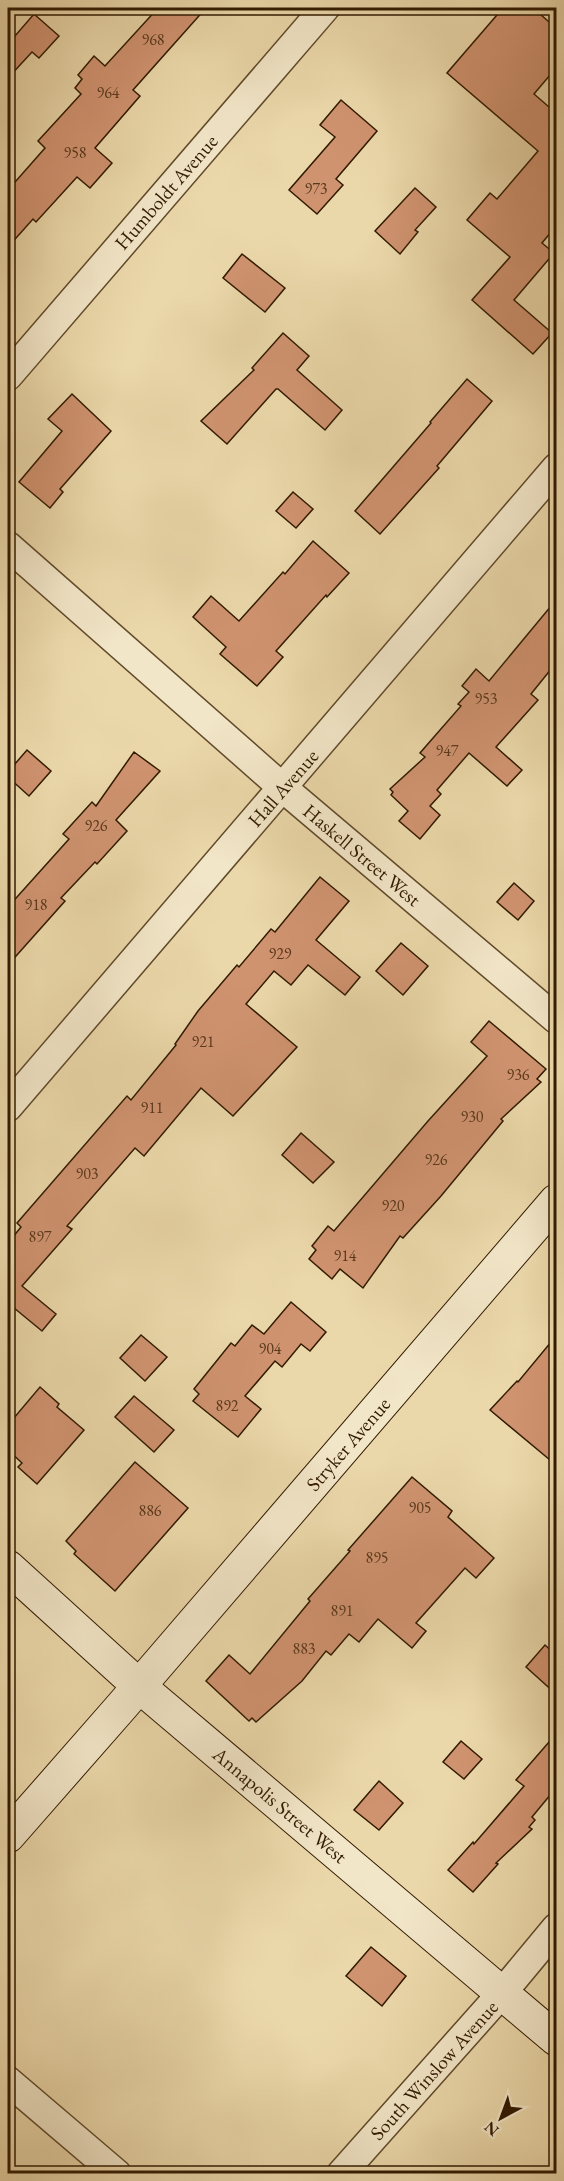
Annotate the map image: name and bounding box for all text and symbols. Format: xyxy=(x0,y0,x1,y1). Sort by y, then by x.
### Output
house number: 968 xyxy=(141,29,165,50)
house number: 964 xyxy=(96,82,120,103)
street label: Humboldt Avenue xyxy=(109,129,223,255)
house number: 958 xyxy=(63,142,87,163)
house number: 973 xyxy=(304,178,328,199)
house number: 953 xyxy=(474,688,498,709)
house number: 947 xyxy=(435,740,459,761)
street label: Hall Avenue xyxy=(242,743,324,832)
street label: Haskell Street West xyxy=(298,798,427,912)
house number: 926 xyxy=(84,815,108,836)
house number: 918 xyxy=(24,894,48,915)
house number: 929 xyxy=(268,943,292,964)
house number: 921 xyxy=(191,1031,215,1052)
house number: 936 xyxy=(506,1064,530,1085)
house number: 911 xyxy=(140,1097,164,1118)
house number: 930 xyxy=(460,1106,484,1127)
house number: 926 xyxy=(424,1149,448,1170)
house number: 903 xyxy=(75,1163,99,1184)
house number: 920 xyxy=(381,1195,405,1216)
house number: 897 xyxy=(28,1226,52,1247)
house number: 914 xyxy=(333,1245,357,1266)
house number: 904 xyxy=(258,1338,282,1359)
street label: Stryker Avenue xyxy=(300,1391,396,1496)
house number: 892 xyxy=(215,1395,239,1416)
house number: 905 xyxy=(408,1497,432,1518)
house number: 886 xyxy=(138,1500,162,1521)
house number: 895 xyxy=(365,1547,389,1568)
house number: 891 xyxy=(330,1600,354,1621)
house number: 883 xyxy=(292,1638,316,1659)
street label: Annapolis Street West xyxy=(207,1740,353,1869)
street label: South Winslow Avenue xyxy=(364,1994,504,2145)
north arrow xyxy=(471,2088,531,2148)
text: N xyxy=(480,2117,503,2141)

